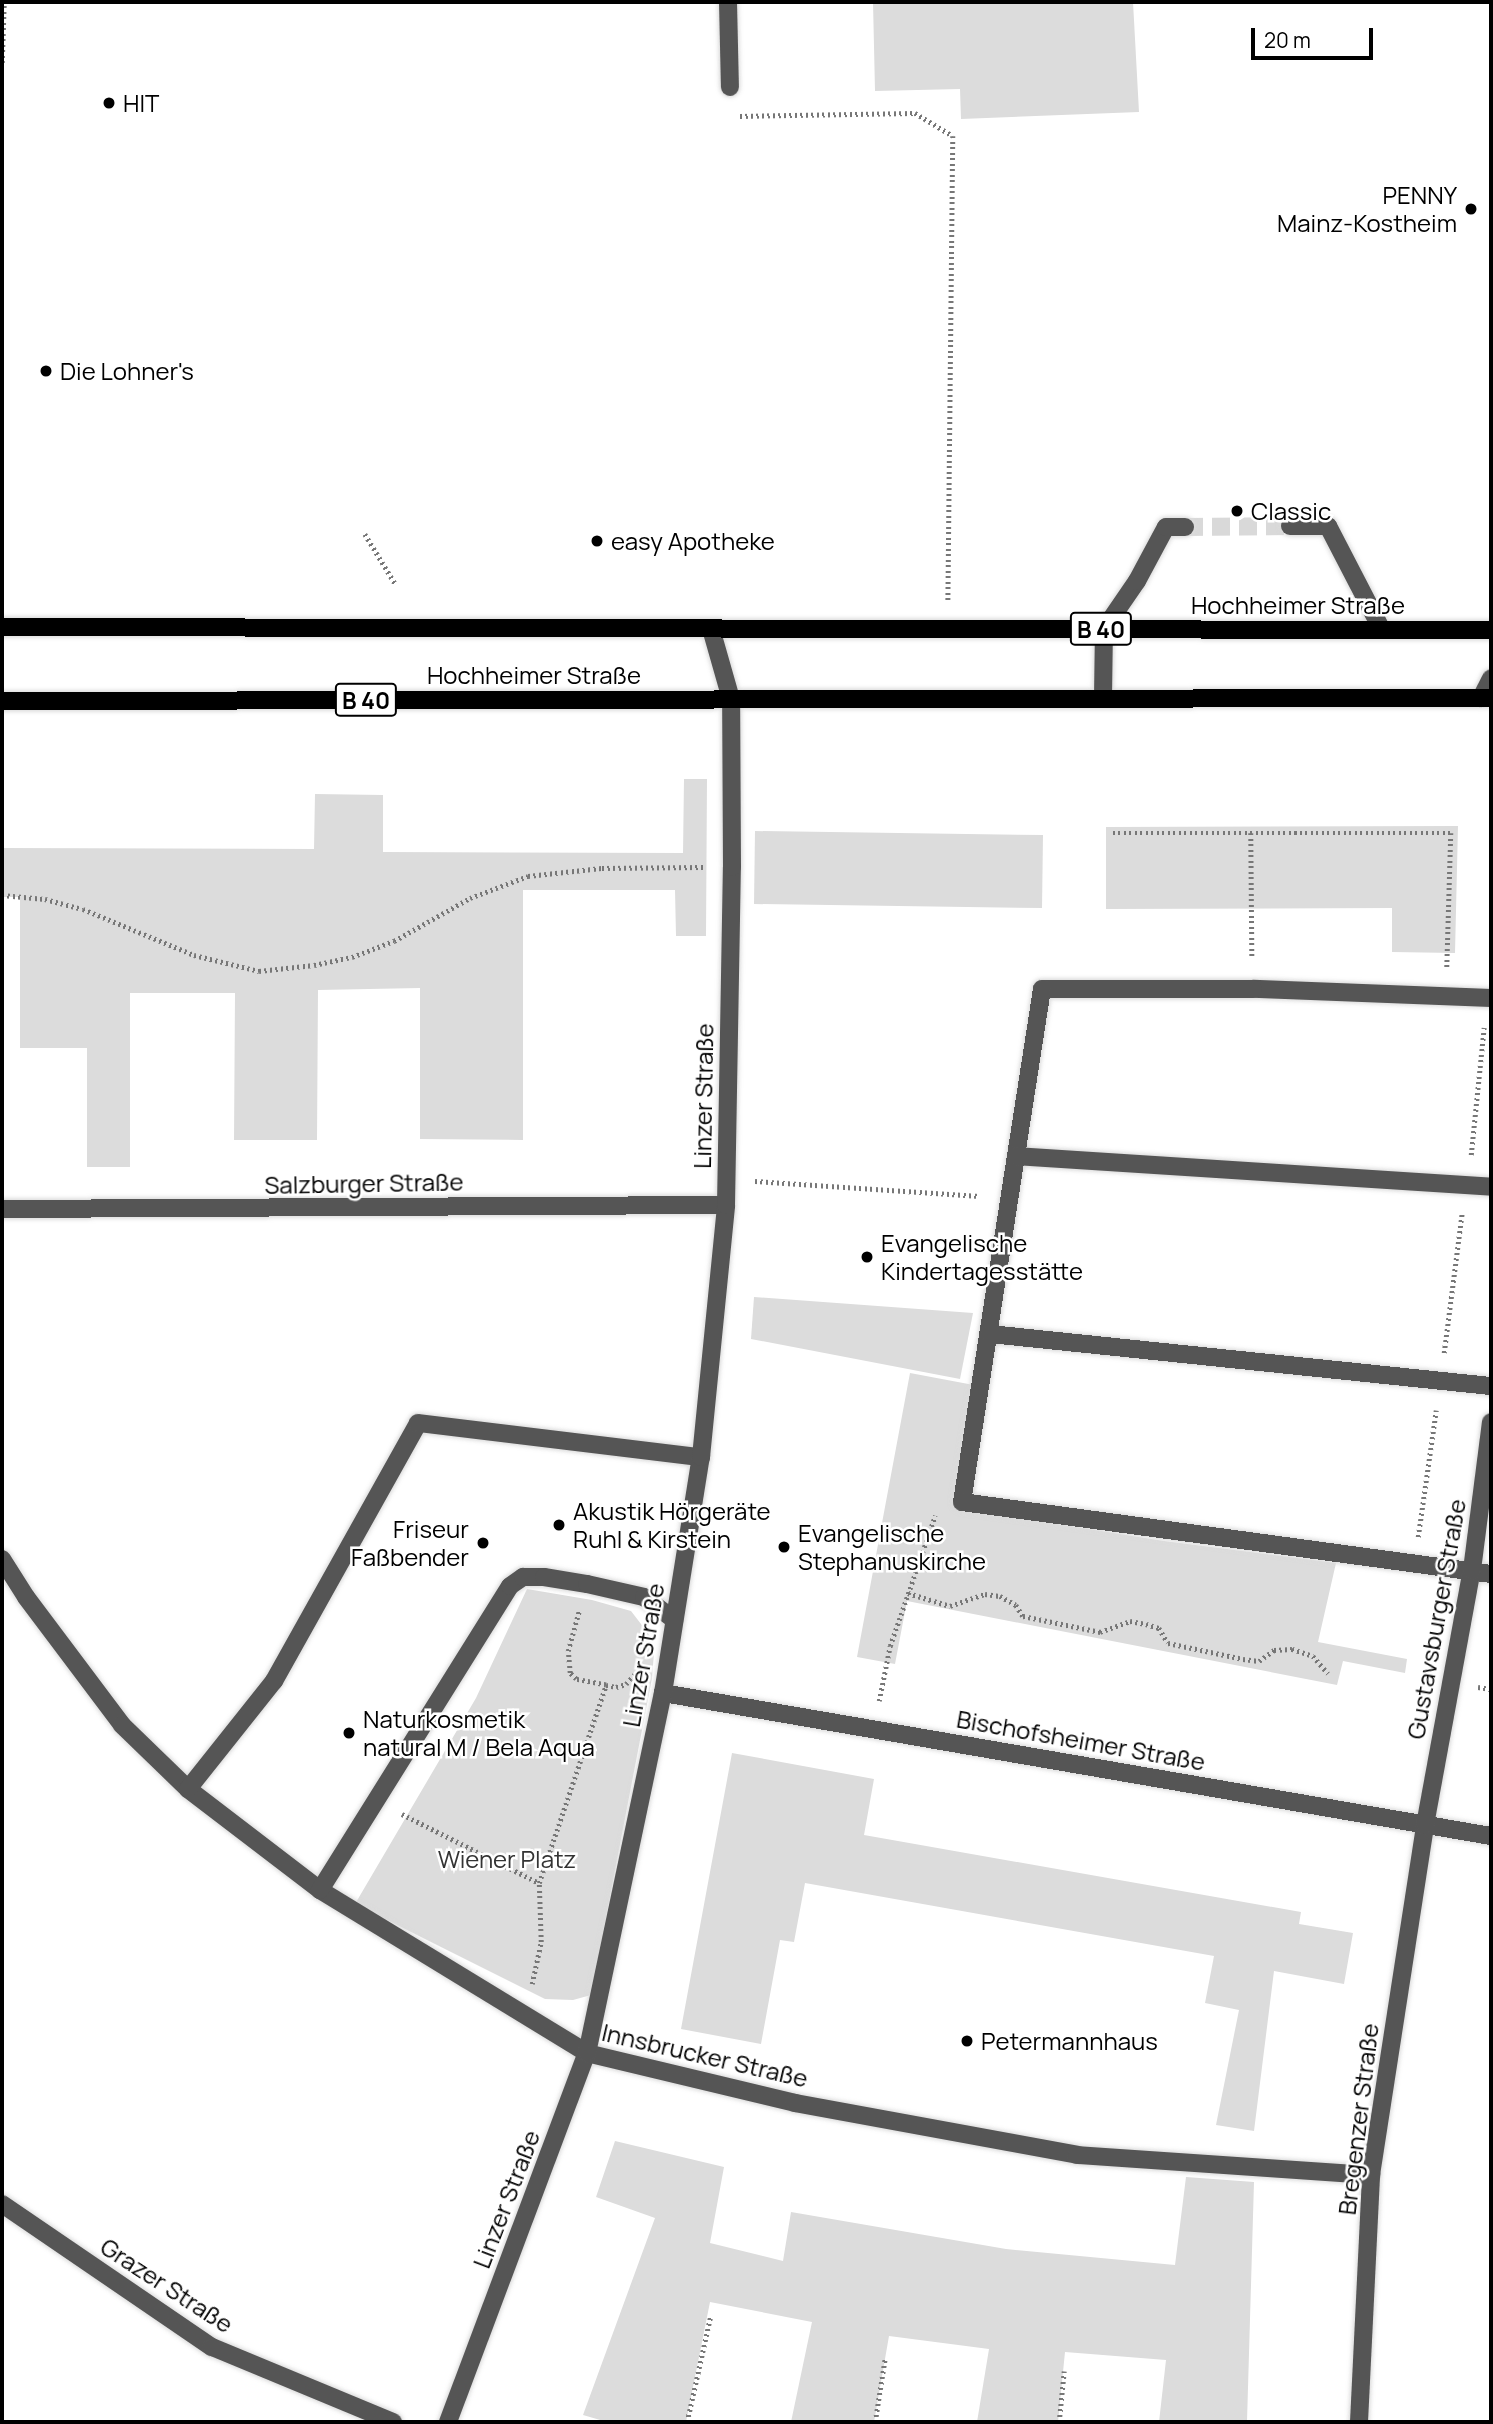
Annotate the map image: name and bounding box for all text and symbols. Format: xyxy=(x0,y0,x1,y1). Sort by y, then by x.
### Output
scale bar xyxy=(1255,14,1378,58)
text: 20 m xyxy=(1264,26,1311,54)
place label: HIT xyxy=(123,89,159,117)
marker: HIT xyxy=(101,95,117,111)
place label: PENNY Mainz-Kostheim xyxy=(1277,181,1457,237)
marker: PENNY Mainz-Kostheim xyxy=(1463,201,1479,217)
place label: Die Lohner's xyxy=(60,357,194,385)
marker: Die Lohner's xyxy=(38,363,54,379)
place label: Classic xyxy=(1251,497,1331,525)
marker: Classic xyxy=(1229,503,1245,519)
place label: easy Apotheke xyxy=(611,527,775,555)
marker: easy Apotheke xyxy=(589,533,605,549)
street label: Hochheimer Straße xyxy=(1191,591,1405,619)
road number: B 40 xyxy=(1070,610,1132,649)
street label: Hochheimer Straße xyxy=(427,661,641,689)
road number: B 40 xyxy=(334,680,398,720)
street label: Linzer Straße xyxy=(687,1023,719,1169)
street label: Salzburger Straße xyxy=(264,1167,464,1199)
place label: Evangelische Kindertagesstätte xyxy=(881,1229,1083,1285)
marker: Evangelische Kindertagesstätte xyxy=(859,1249,875,1265)
place label: Akustik Hörgeräte Ruhl & Kirstein xyxy=(573,1497,771,1553)
street label: Gustavsburger Straße xyxy=(1401,1497,1471,1741)
place label: Friseur Faßbender xyxy=(351,1515,469,1571)
marker: Akustik Hörgeräte Ruhl & Kirstein xyxy=(551,1517,567,1533)
place label: Evangelische Stephanuskirche xyxy=(798,1519,986,1575)
marker: Friseur Faßbender xyxy=(475,1535,491,1551)
marker: Evangelische Stephanuskirche xyxy=(776,1539,792,1555)
street label: Linzer Straße xyxy=(616,1581,670,1729)
street label: Bischofsheimer Straße xyxy=(955,1704,1207,1776)
place label: Naturkosmetik natural M / Bela Aqua xyxy=(363,1705,595,1761)
marker: Naturkosmetik natural M / Bela Aqua xyxy=(341,1725,357,1741)
park label: Wiener Platz xyxy=(438,1845,576,1873)
street label: Innsbrucker Straße xyxy=(599,2017,811,2093)
street label: Bregenzer Straße xyxy=(1332,2022,1384,2216)
place label: Petermannhaus xyxy=(981,2027,1158,2055)
marker: Petermannhaus xyxy=(959,2033,975,2049)
street label: Linzer Straße xyxy=(466,2126,546,2272)
street label: Grazer Straße xyxy=(95,2232,239,2338)

